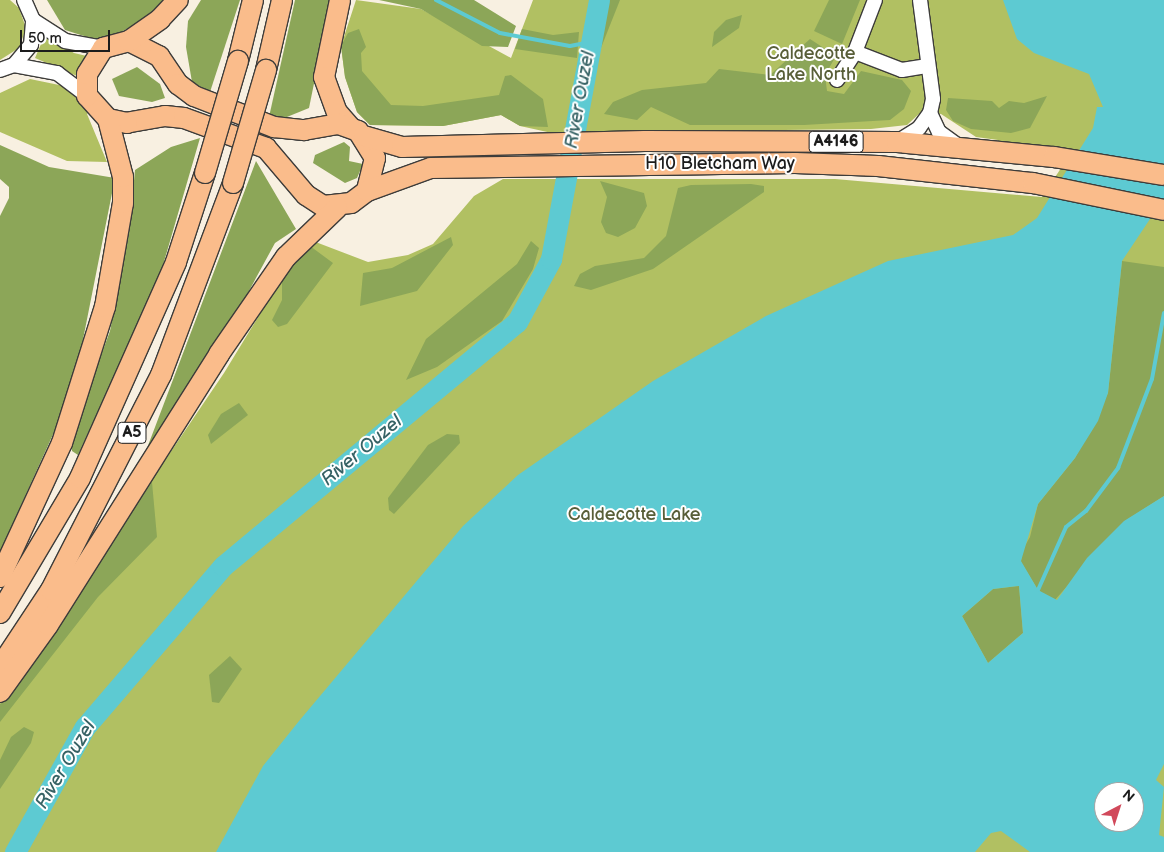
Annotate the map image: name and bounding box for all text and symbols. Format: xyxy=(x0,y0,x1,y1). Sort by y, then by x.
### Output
scale bar xyxy=(22,20,112,52)
text: 50 m xyxy=(28,29,62,48)
park label: Caldecotte Lake North xyxy=(766,44,856,86)
water label: River Ouzel xyxy=(560,49,600,151)
road number: A4146 xyxy=(808,128,864,156)
street label: H10 Bletcham Way xyxy=(645,153,795,175)
water label: River Ouzel xyxy=(317,411,407,491)
road number: A5 xyxy=(117,419,147,446)
park label: Caldecotte Lake xyxy=(568,504,700,526)
water label: River Ouzel xyxy=(31,717,101,813)
north arrow xyxy=(1094,782,1144,832)
text: N xyxy=(1119,786,1138,806)

